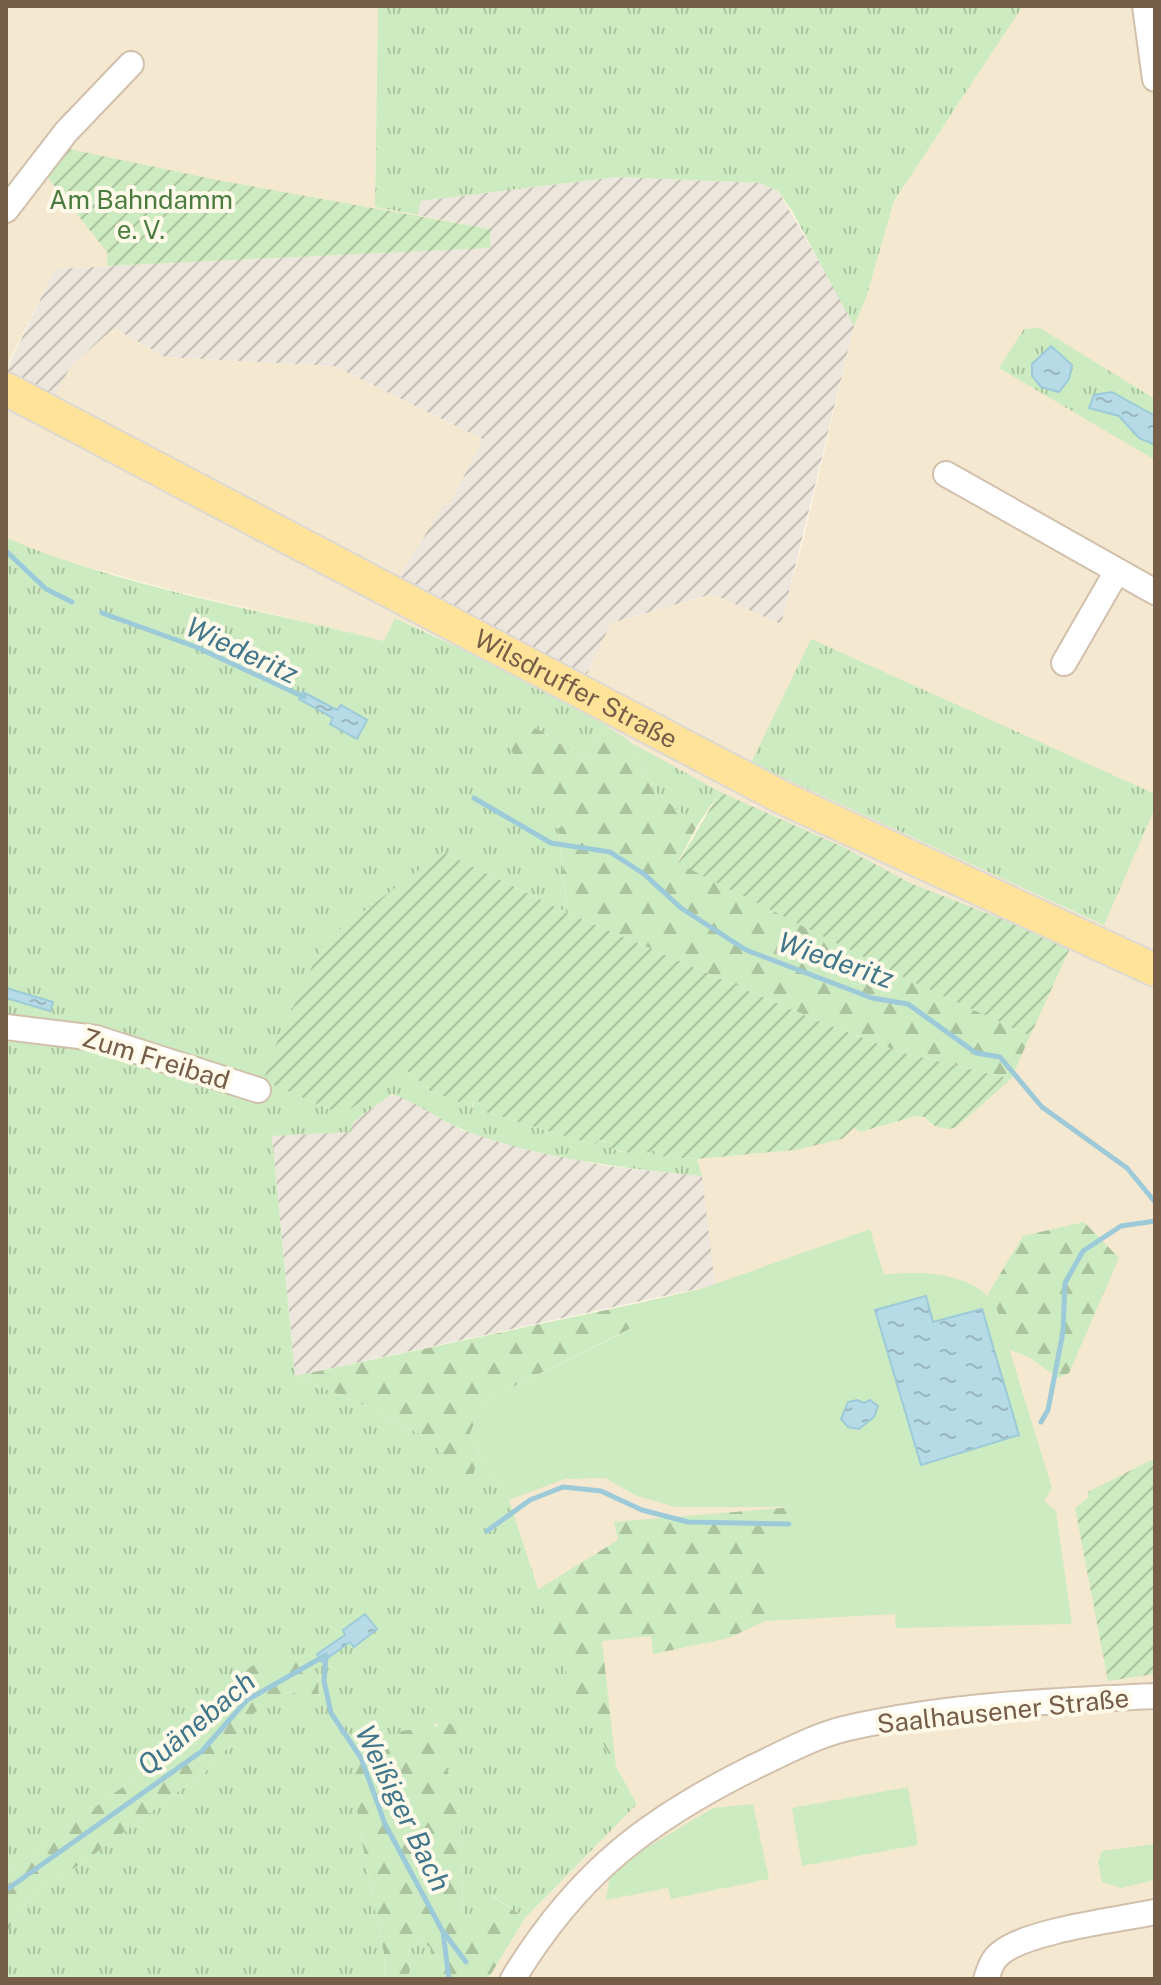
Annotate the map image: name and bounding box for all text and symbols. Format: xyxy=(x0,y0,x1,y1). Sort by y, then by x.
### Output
park label: Am Bahndamm e. V. xyxy=(49,184,233,245)
water label: Wiederitz xyxy=(181,609,304,690)
street label: Wilsdruffer Straße xyxy=(469,622,683,755)
water label: Wiederitz xyxy=(774,924,898,995)
street label: Zum Freibad xyxy=(79,1021,234,1096)
water label: Quänebach xyxy=(130,1664,261,1781)
street label: Saalhausener Straße xyxy=(875,1682,1131,1739)
water label: Weißiger Bach xyxy=(349,1719,458,1896)

